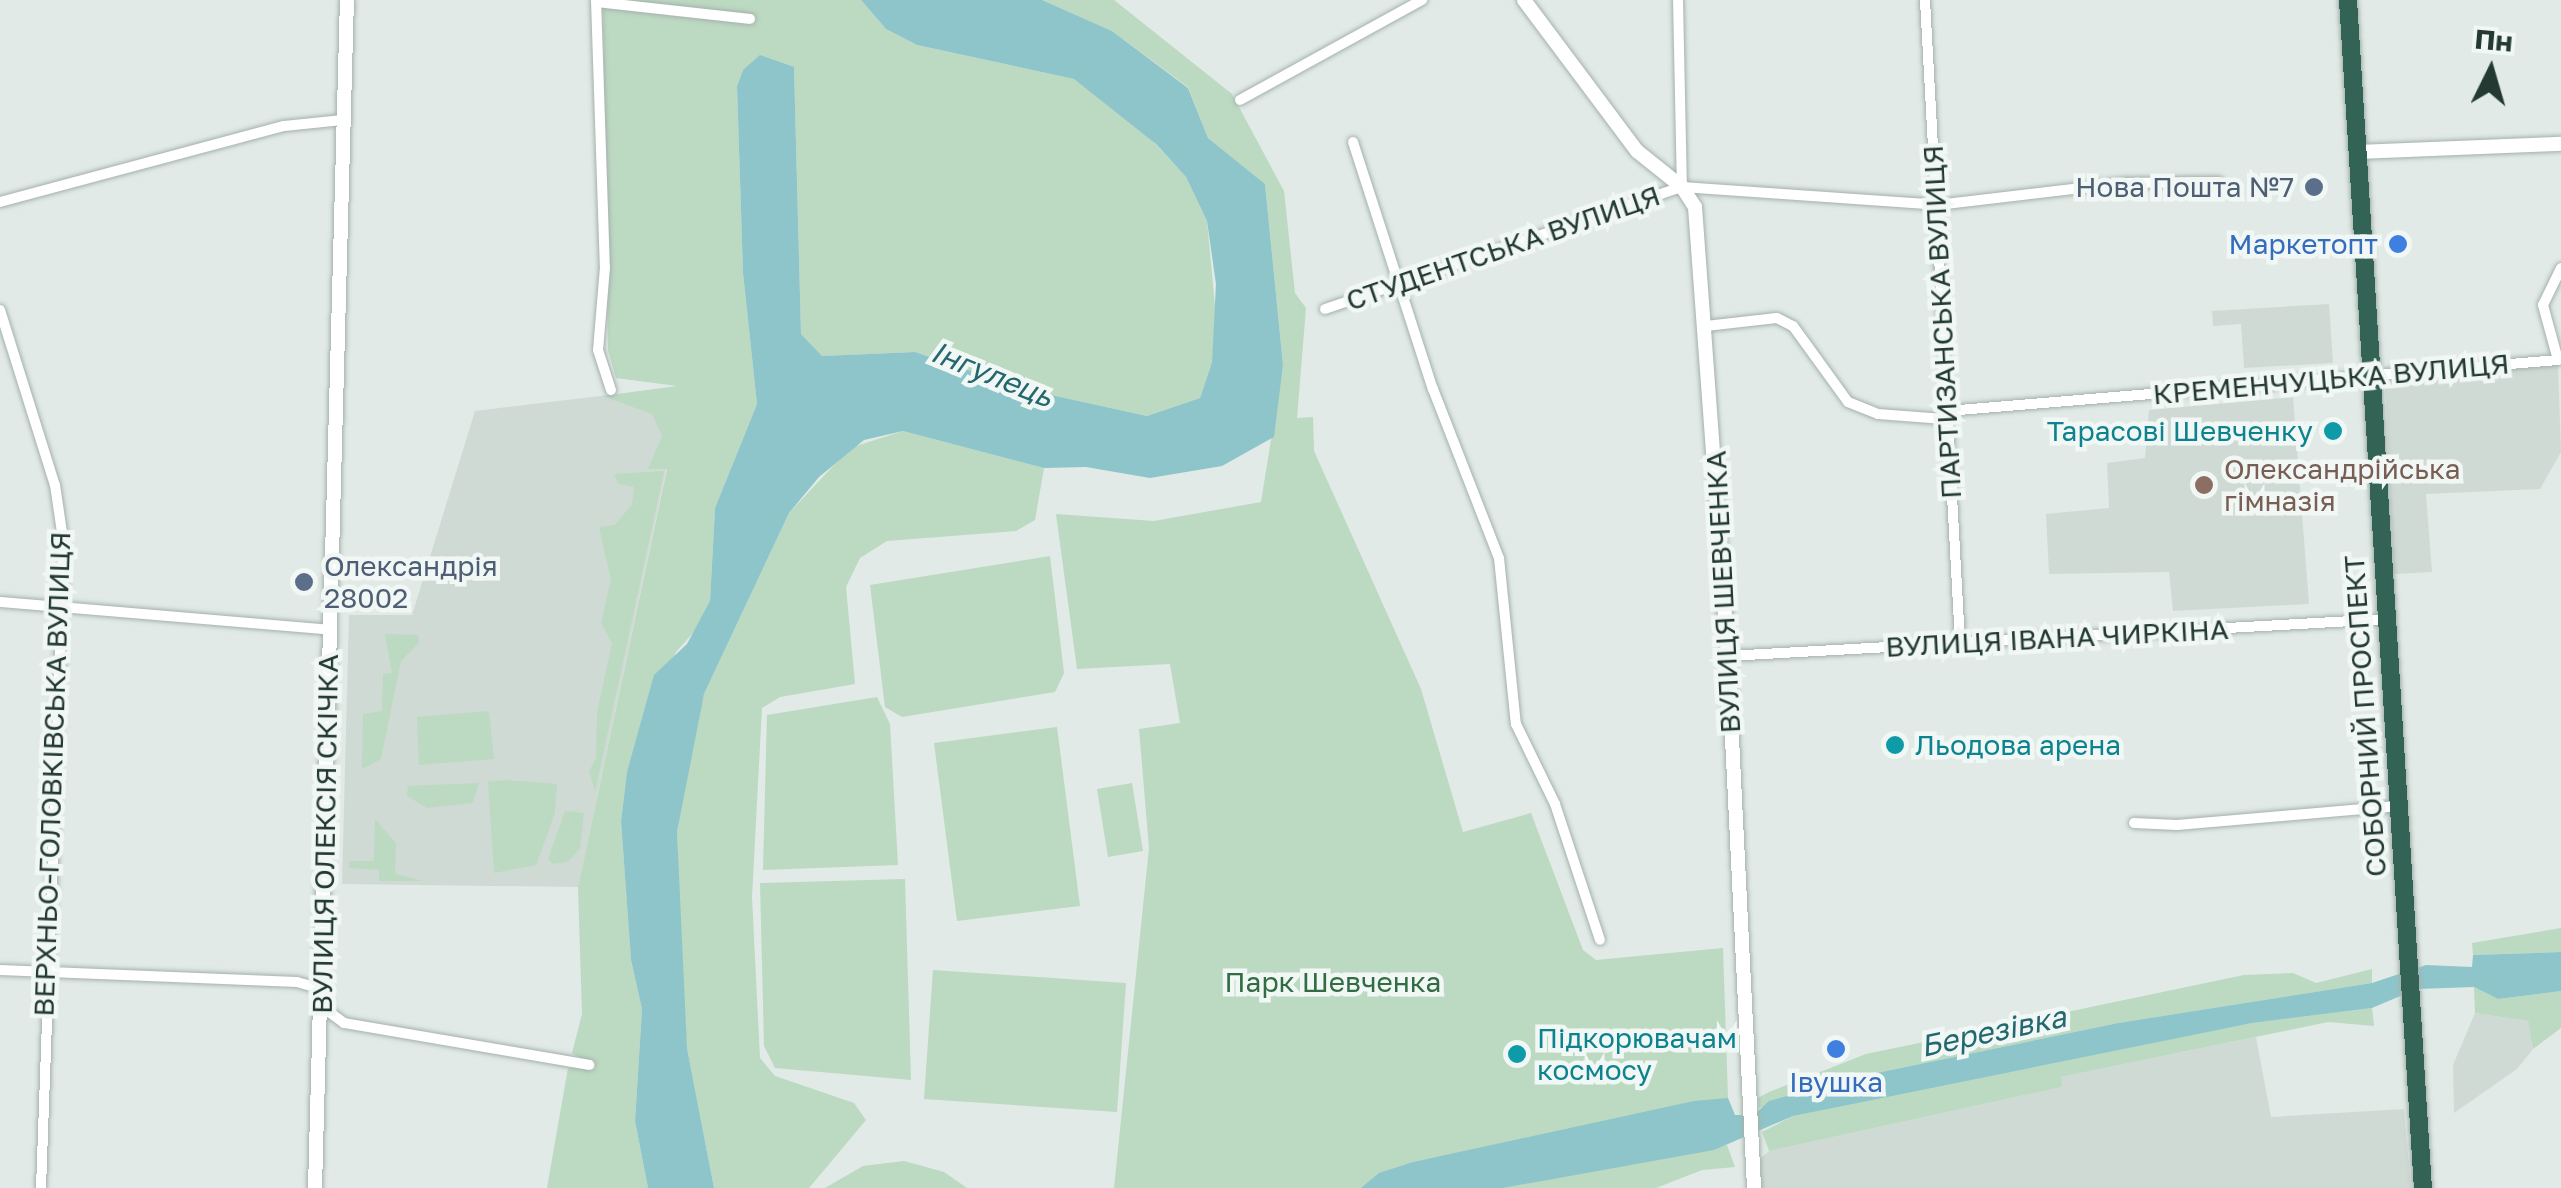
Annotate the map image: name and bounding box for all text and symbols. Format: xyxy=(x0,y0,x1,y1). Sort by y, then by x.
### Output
north arrow xyxy=(2441,20,2541,120)
text: Пн xyxy=(2473,22,2514,58)
street label: ПАРТИЗАНСЬКА ВУЛИЦЯ xyxy=(1916,144,1968,500)
place label: Нова Пошта №7 xyxy=(2075,170,2294,204)
marker: Нова Пошта №7 xyxy=(2303,176,2325,198)
street label: СТУДЕНТСЬКА ВУЛИЦЯ xyxy=(1342,178,1664,318)
place label: Маркетопт xyxy=(2229,227,2378,261)
marker: Маркетопт xyxy=(2387,233,2409,255)
water label: Інгулець xyxy=(926,333,1058,415)
street label: КРЕМЕНЧУЦЬКА ВУЛИЦЯ xyxy=(2151,347,2511,411)
place label: Тарасові Шевченку xyxy=(2047,414,2313,448)
marker: Тарасові Шевченку xyxy=(2322,420,2344,442)
street label: ВУЛИЦЯ ШЕВЧЕНКА xyxy=(1699,450,1747,734)
place label: Олександрійська гімназія xyxy=(2224,452,2461,518)
marker: Олександрійська гімназія xyxy=(2193,474,2215,496)
street label: ВЕРХНЬО-ГОЛОВКІВСЬКА ВУЛИЦЯ xyxy=(27,531,77,1017)
place label: Олександрія 28002 xyxy=(324,549,498,615)
street label: СОБОРНИЙ ПРОСПЕКТ xyxy=(2337,554,2393,878)
marker: Олександрія 28002 xyxy=(293,571,315,593)
street label: ВУЛИЦЯ ІВАНА ЧИРКІНА xyxy=(1885,612,2229,664)
street label: ВУЛИЦЯ ОЛЕКСІЯ СКІЧКА xyxy=(305,654,345,1014)
place label: Льодова арена xyxy=(1915,728,2121,762)
marker: Льодова арена xyxy=(1884,734,1906,756)
park label: Парк Шевченка xyxy=(1225,965,1441,999)
water label: Березівка xyxy=(1917,998,2069,1064)
place label: Підкорювачам космосу xyxy=(1537,1021,1737,1087)
marker: Івушка xyxy=(1825,1038,1847,1060)
marker: Підкорювачам космосу xyxy=(1506,1043,1528,1065)
place label: Івушка xyxy=(1789,1065,1883,1099)

